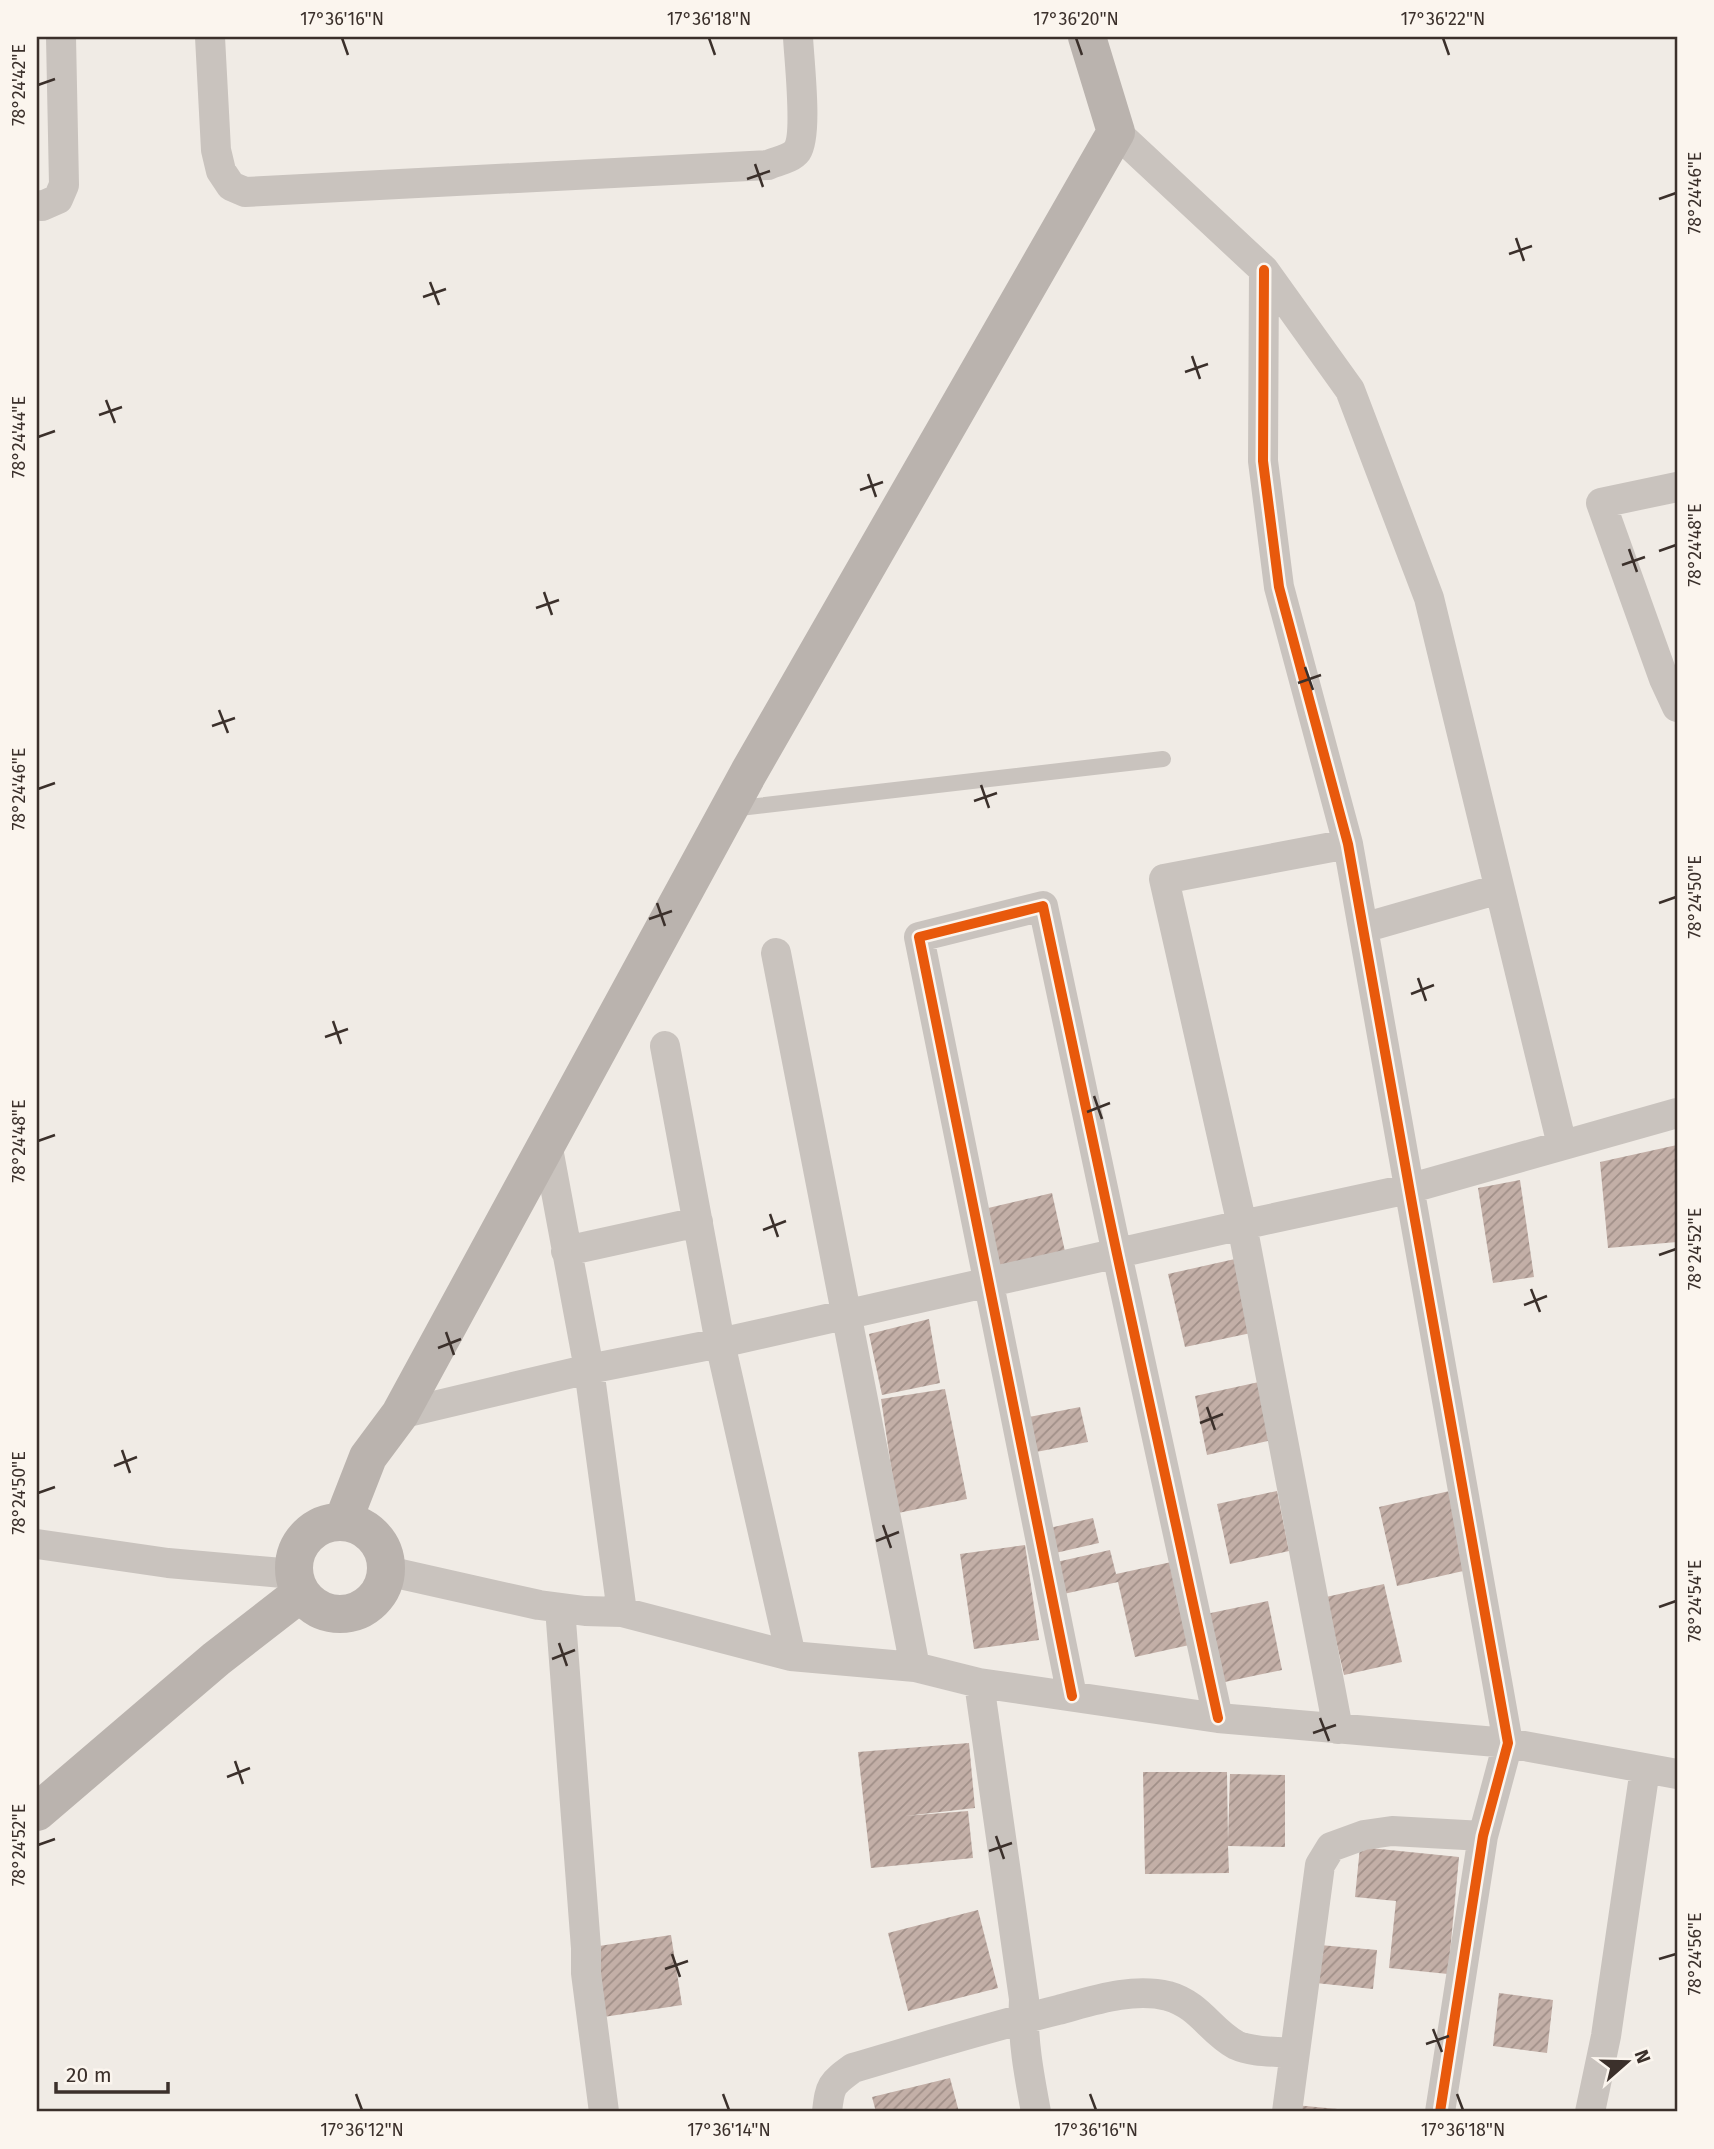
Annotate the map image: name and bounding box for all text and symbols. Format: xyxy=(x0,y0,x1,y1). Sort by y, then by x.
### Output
text: 17°36'16"N xyxy=(300,8,384,30)
text: 17°36'18"N xyxy=(667,8,751,30)
text: 17°36'20"N xyxy=(1033,8,1119,30)
text: 17°36'22"N xyxy=(1401,8,1485,30)
text: 78°24'42"E xyxy=(8,44,30,126)
text: 78°24'46"E xyxy=(1684,152,1706,234)
text: 78°24'44"E xyxy=(8,396,30,478)
text: 78°24'48"E xyxy=(1684,503,1706,587)
text: 78°24'46"E xyxy=(8,748,30,830)
text: 78°24'50"E xyxy=(1684,855,1706,939)
text: 78°24'48"E xyxy=(8,1099,30,1183)
text: 78°24'52"E xyxy=(1684,1208,1706,1290)
text: 78°24'50"E xyxy=(8,1451,30,1535)
text: 78°24'54"E xyxy=(1684,1560,1706,1642)
text: 78°24'52"E xyxy=(8,1804,30,1886)
text: 78°24'56"E xyxy=(1684,1912,1706,1996)
north arrow xyxy=(1592,2026,1662,2096)
text: N xyxy=(1630,2046,1655,2066)
scale bar xyxy=(56,2051,168,2095)
text: 20 m xyxy=(66,2062,112,2088)
text: 17°36'12"N xyxy=(320,2119,404,2141)
text: 17°36'14"N xyxy=(687,2119,771,2141)
text: 17°36'16"N xyxy=(1054,2119,1138,2141)
text: 17°36'18"N xyxy=(1421,2119,1505,2141)

